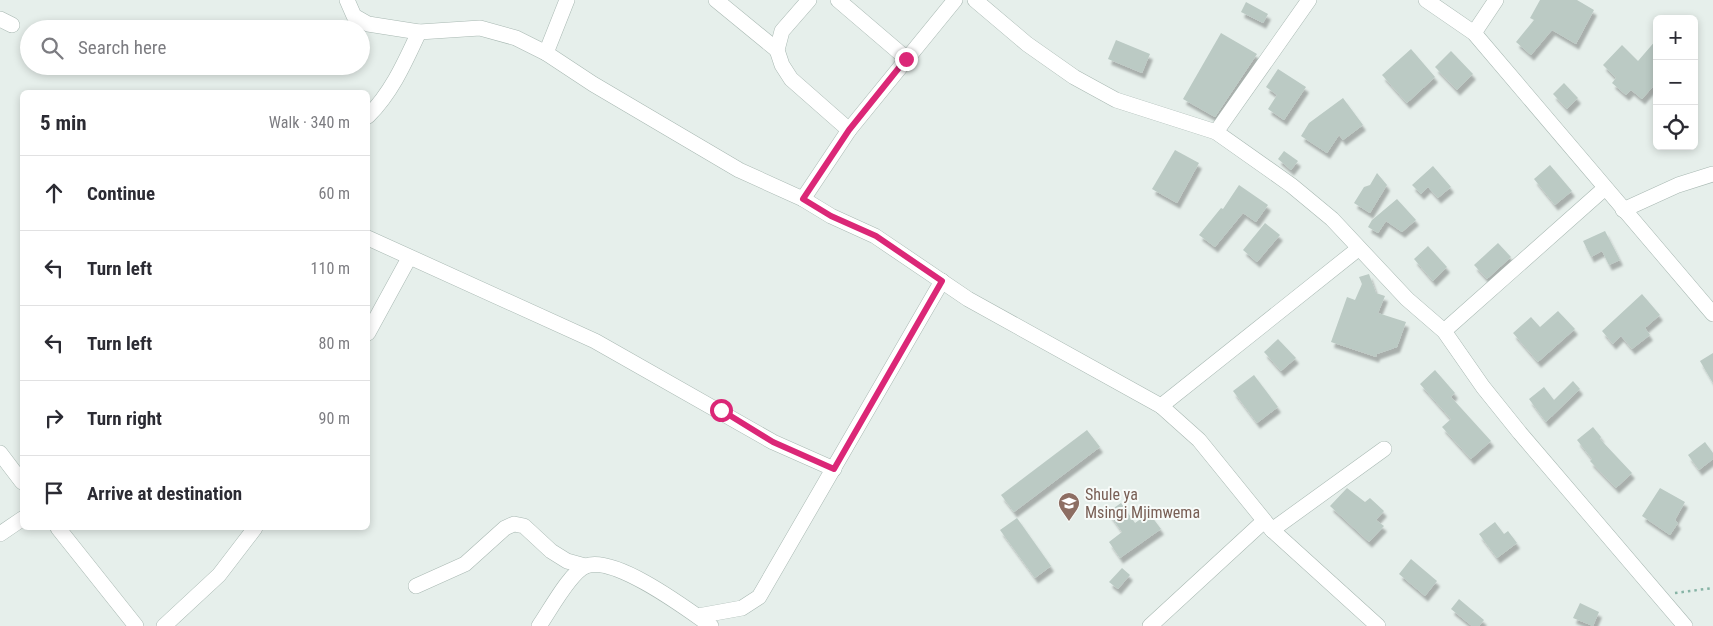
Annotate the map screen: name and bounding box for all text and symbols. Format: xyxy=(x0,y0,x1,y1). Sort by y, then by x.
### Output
map controls xyxy=(1653,15,1698,150)
button: + xyxy=(1653,15,1698,60)
search box xyxy=(20,20,370,75)
icon: search xyxy=(38,34,66,62)
text: Search here xyxy=(78,36,166,59)
route end xyxy=(895,48,918,71)
button: − xyxy=(1653,60,1698,105)
button: locate xyxy=(1653,105,1698,150)
text: 5 min xyxy=(40,111,87,135)
text: Walk · 340 m xyxy=(269,113,350,132)
icon: ahead xyxy=(40,179,68,207)
text: Continue xyxy=(87,182,155,205)
text: 60 m xyxy=(318,184,350,203)
icon: left xyxy=(40,254,68,282)
text: Turn left xyxy=(87,257,152,280)
text: 110 m xyxy=(311,259,350,278)
icon: left xyxy=(40,329,68,357)
text: Turn left xyxy=(87,332,152,355)
text: 80 m xyxy=(318,334,350,353)
route start xyxy=(710,399,733,422)
icon: right xyxy=(40,404,68,432)
text: Turn right xyxy=(87,407,162,430)
text: 90 m xyxy=(318,409,350,428)
icon: arrive xyxy=(40,479,68,507)
text: Arrive at destination xyxy=(87,482,242,505)
place label: Shule ya Msingi Mjimwema xyxy=(1085,485,1200,522)
school or university icon: Shule ya Msingi Mjimwema xyxy=(1057,491,1081,522)

